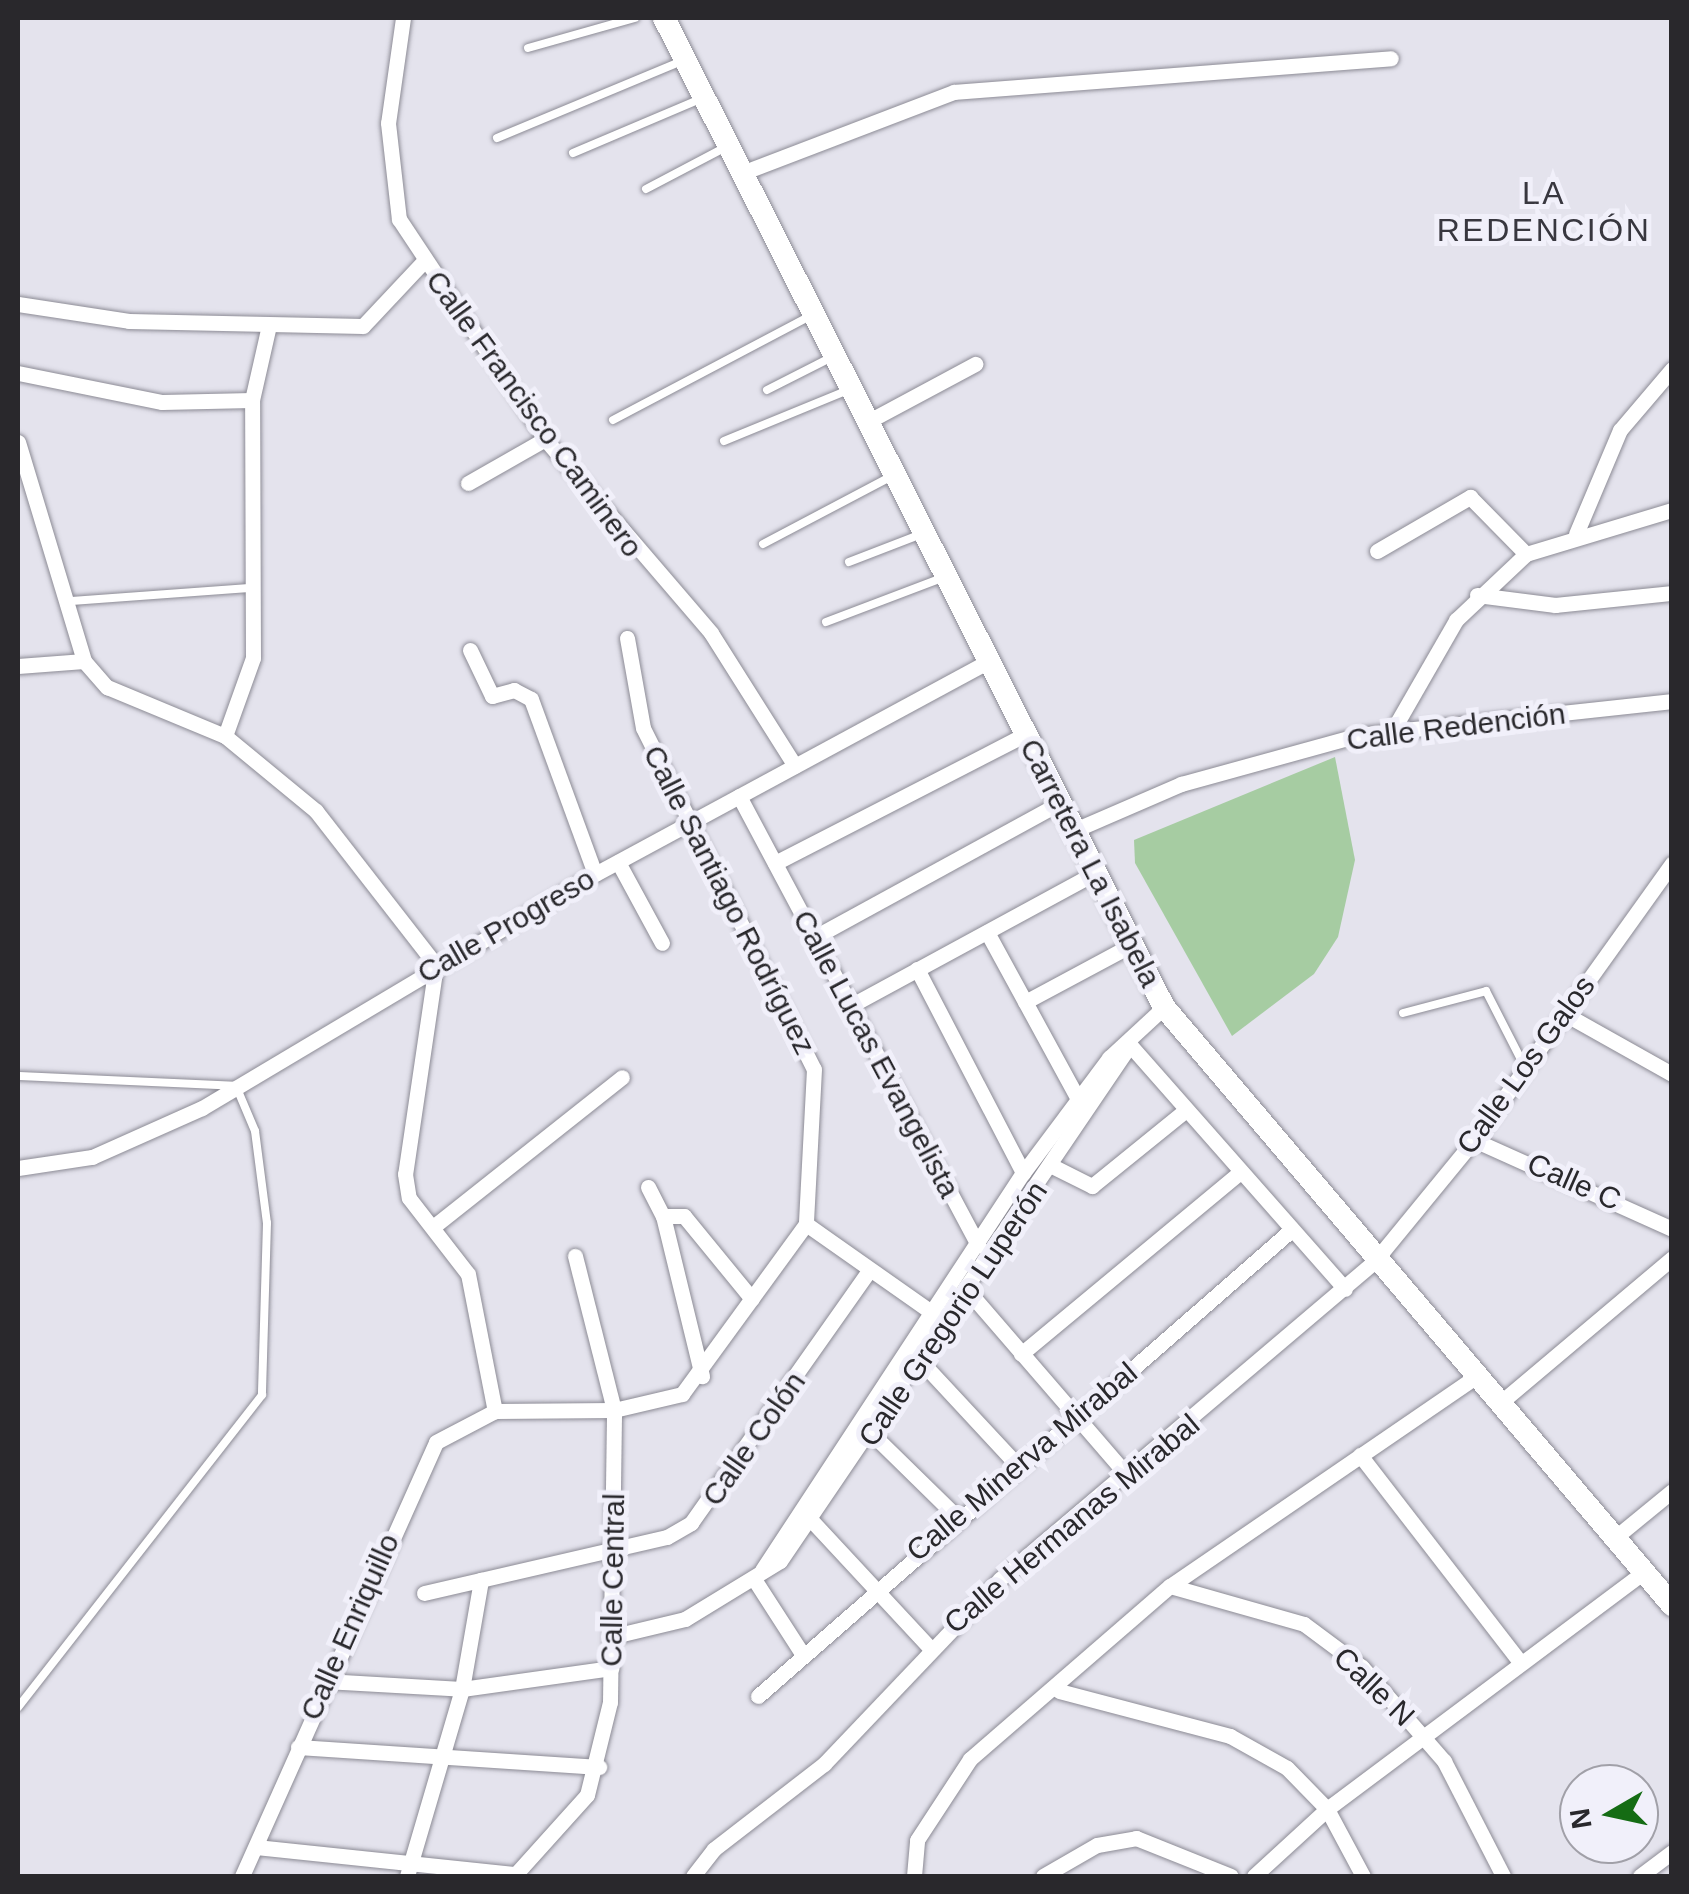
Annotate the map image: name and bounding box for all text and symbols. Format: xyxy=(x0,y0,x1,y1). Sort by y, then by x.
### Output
district label: LA REDENCIÓN xyxy=(1437,175,1651,250)
street label: Calle Francisco Caminero xyxy=(418,264,650,564)
street label: Calle Redención xyxy=(1345,696,1567,758)
street label: Carretera La Isabela xyxy=(1012,733,1168,993)
street label: Calle Santiago Rodríguez xyxy=(635,740,823,1060)
street label: Calle Progreso xyxy=(411,861,601,991)
street label: Calle Lucas Evangelista xyxy=(785,904,967,1204)
street label: Calle Los Galos xyxy=(1449,969,1603,1161)
street label: Calle C xyxy=(1522,1146,1626,1218)
street label: Calle Gregorio Luperón xyxy=(851,1175,1055,1453)
street label: Calle Minerva Mirabal xyxy=(899,1355,1145,1569)
street label: Calle Colón xyxy=(695,1365,813,1513)
street label: Calle Hermanas Mirabal xyxy=(937,1407,1207,1641)
street label: Calle Central xyxy=(593,1493,633,1667)
street label: Calle Enriquillo xyxy=(293,1528,407,1726)
street label: Calle N xyxy=(1326,1640,1422,1734)
north arrow xyxy=(1559,1764,1659,1864)
text: N xyxy=(1564,1806,1598,1831)

